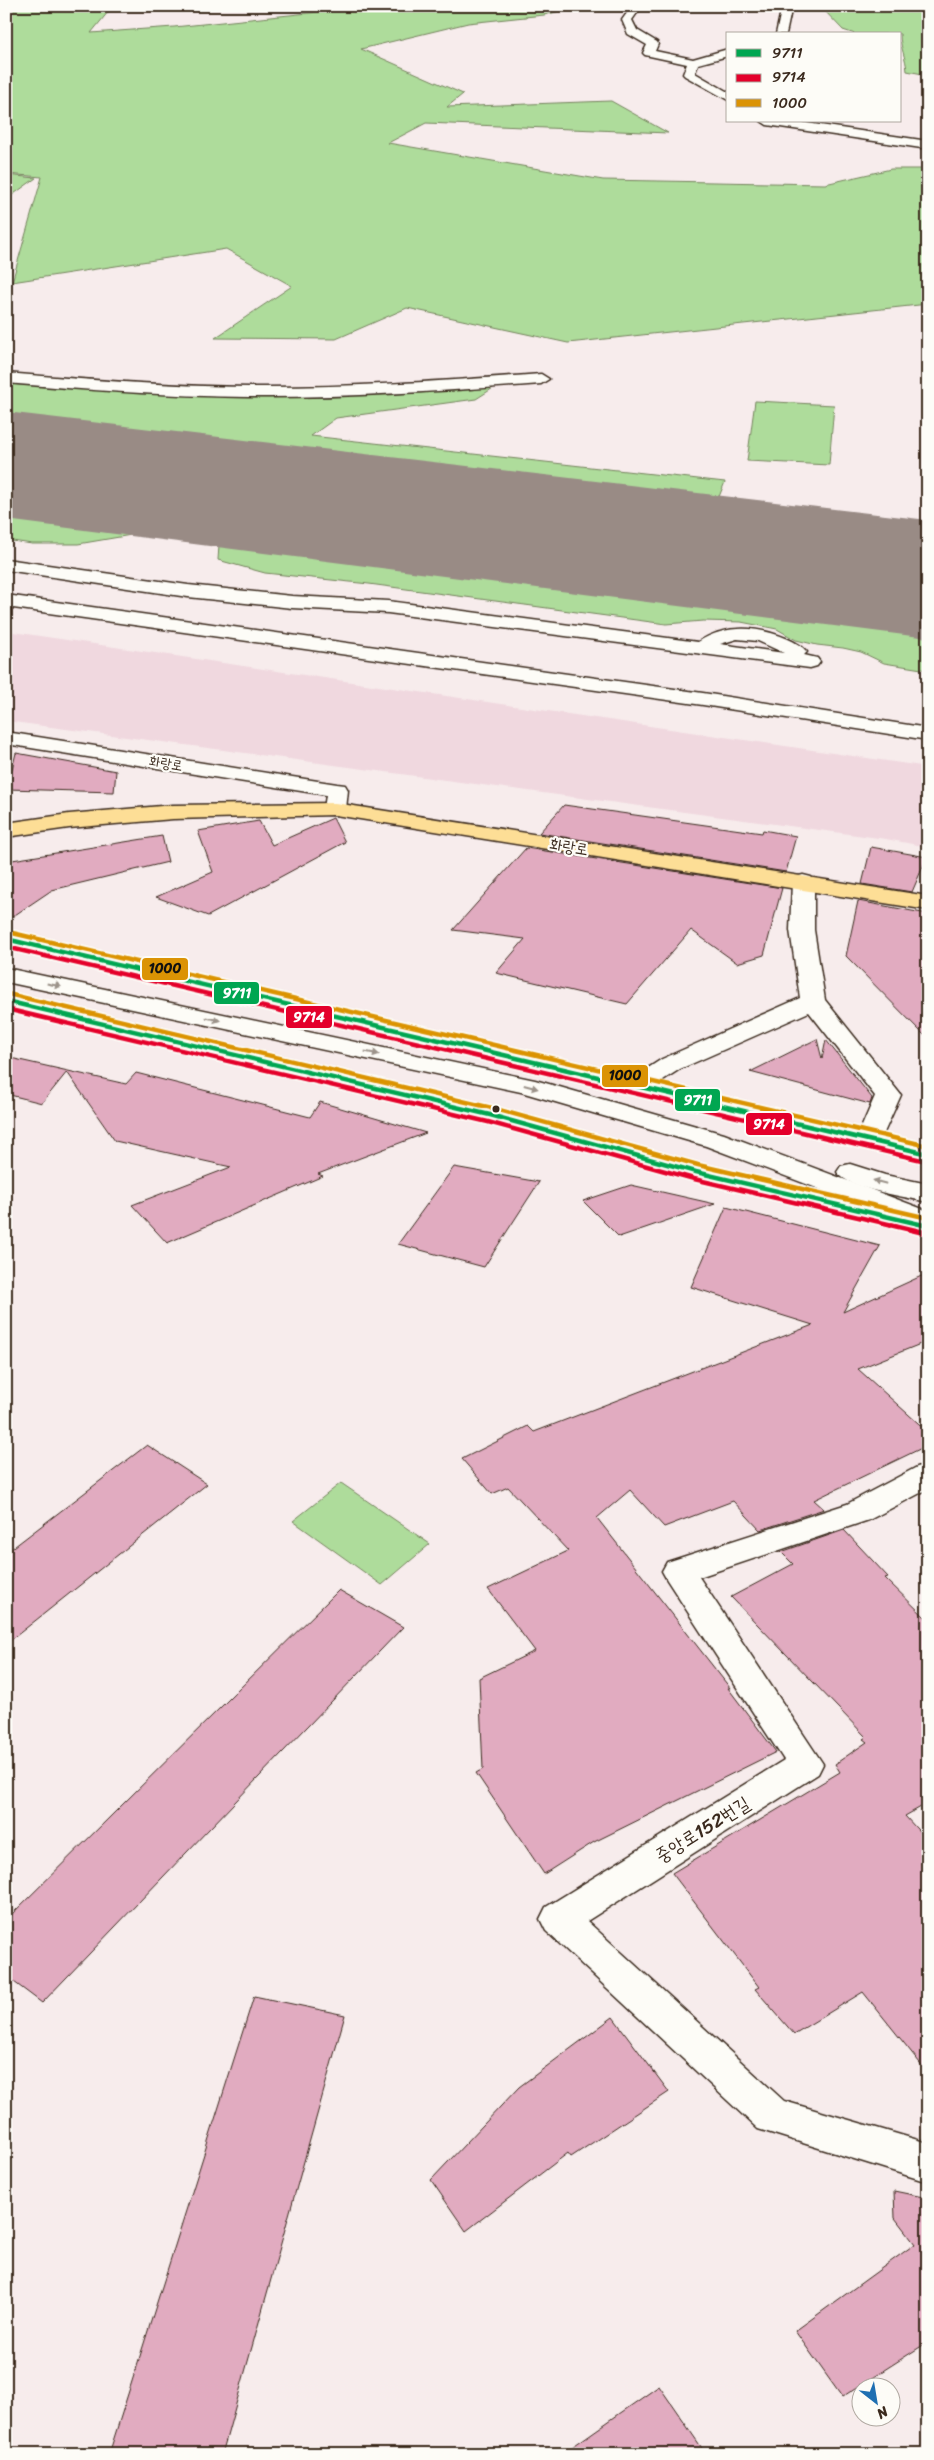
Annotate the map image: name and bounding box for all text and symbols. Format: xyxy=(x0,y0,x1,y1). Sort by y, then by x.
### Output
legend xyxy=(726,32,902,122)
text: 9711 xyxy=(772,40,803,66)
text: 9714 xyxy=(772,64,806,90)
text: 1000 xyxy=(772,90,807,116)
street label: 화랑로 xyxy=(147,749,185,778)
street label: 화랑로 xyxy=(548,829,590,864)
text: 1000 xyxy=(149,956,181,981)
line badge: 1000 xyxy=(141,957,189,981)
line badge: 9711 xyxy=(213,981,260,1005)
text: 9711 xyxy=(223,981,251,1006)
one-way arrow xyxy=(46,982,62,990)
line badge: 9714 xyxy=(285,1005,333,1029)
text: 9714 xyxy=(293,1005,325,1030)
one-way arrow xyxy=(205,1015,220,1023)
one-way arrow xyxy=(364,1049,380,1057)
text: 1000 xyxy=(609,1063,641,1088)
line badge: 1000 xyxy=(601,1064,649,1088)
one-way arrow xyxy=(523,1083,538,1091)
line badge: 9711 xyxy=(674,1088,721,1112)
text: 9711 xyxy=(684,1088,712,1113)
unlabelled marker xyxy=(491,1104,501,1114)
line badge: 9714 xyxy=(745,1112,793,1136)
text: 9714 xyxy=(753,1112,785,1137)
one-way arrow xyxy=(873,1178,888,1186)
street label: 중앙로152번길 xyxy=(648,1787,756,1872)
north arrow xyxy=(852,2378,902,2428)
text: N xyxy=(872,2399,894,2426)

